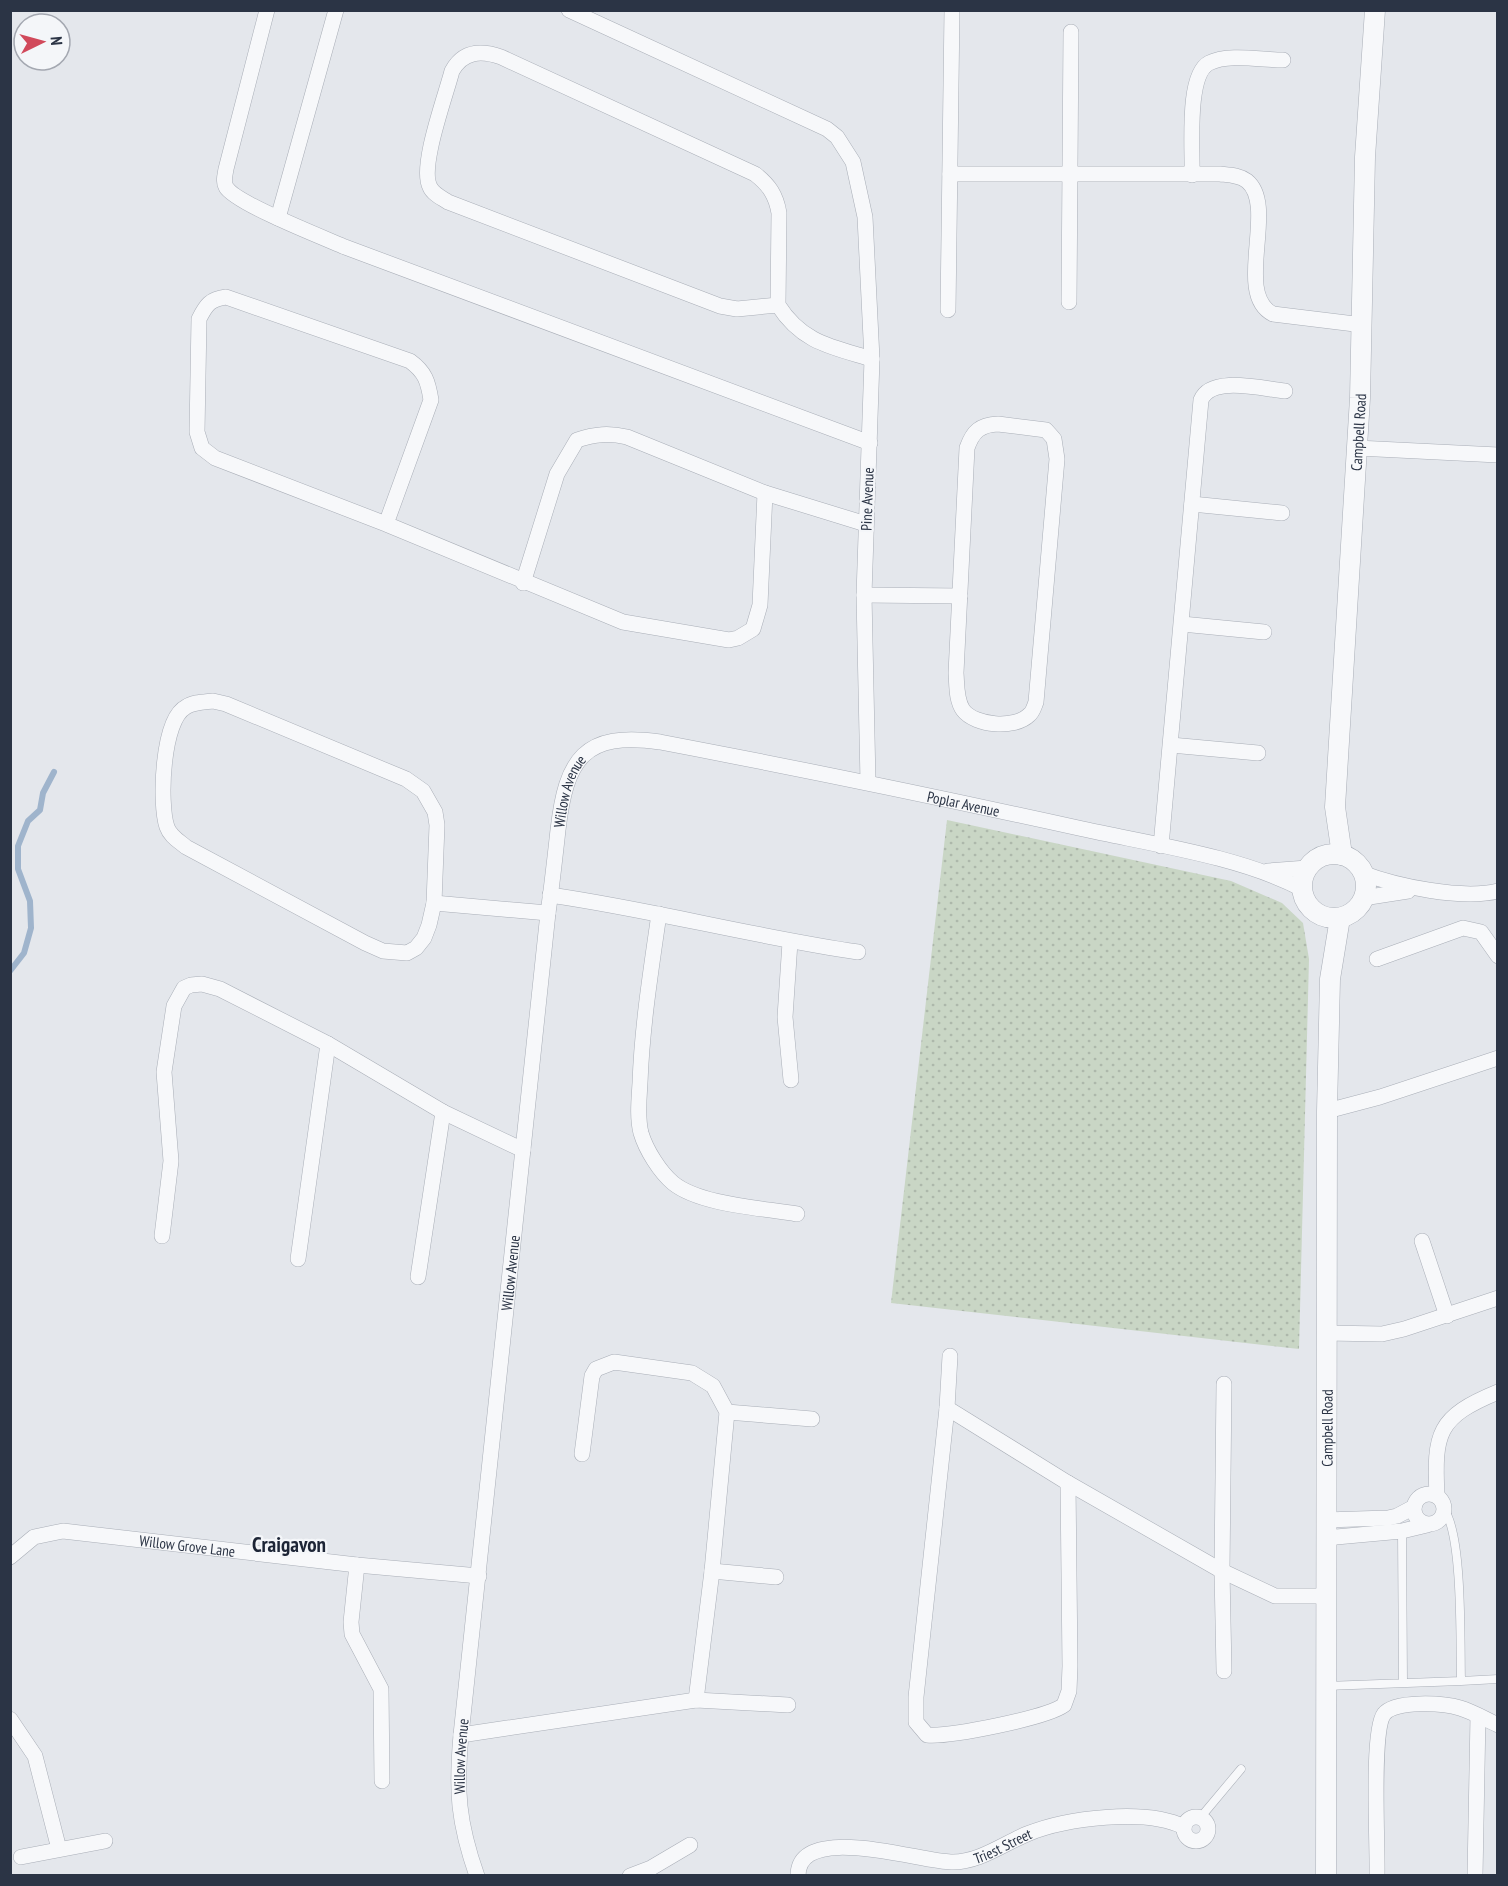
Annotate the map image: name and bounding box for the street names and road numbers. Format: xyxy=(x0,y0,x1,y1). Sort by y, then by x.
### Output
street label: Campbell Road xyxy=(1346,393,1370,471)
street label: Pine Avenue xyxy=(856,467,878,531)
street label: Willow Avenue xyxy=(549,750,589,829)
street label: Poplar Avenue xyxy=(925,786,1002,820)
street label: Willow Avenue xyxy=(496,1234,523,1312)
street label: Campbell Road xyxy=(1317,1389,1336,1467)
street label: Willow Grove Lane xyxy=(138,1530,236,1560)
street label: Willow Avenue xyxy=(449,1717,472,1795)
street label: Triest Street xyxy=(971,1824,1034,1868)

